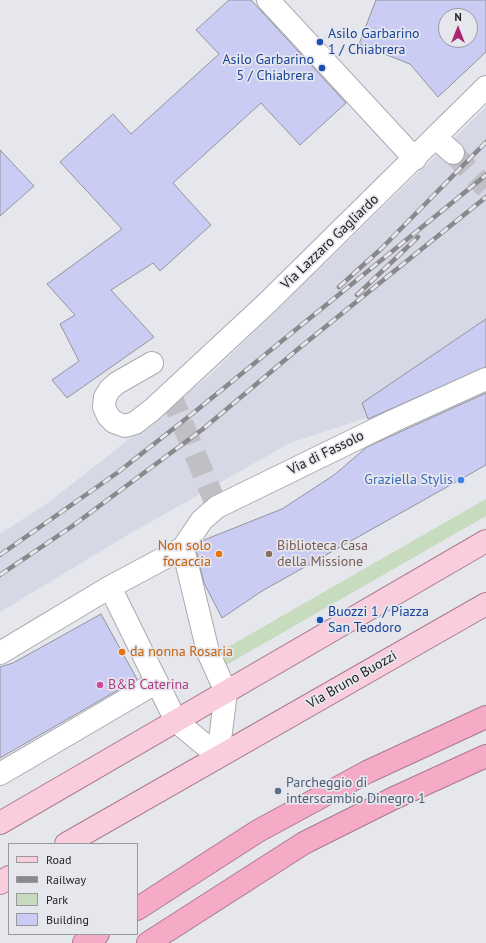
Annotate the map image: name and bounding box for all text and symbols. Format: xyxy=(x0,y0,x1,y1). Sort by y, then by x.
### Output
north arrow xyxy=(438,8,478,48)
text: N xyxy=(454,10,462,24)
place label: Asilo Garbarino 1 / Chiabrera xyxy=(328,26,420,58)
marker: Asilo Garbarino 1 / Chiabrera xyxy=(315,37,325,47)
place label: Asilo Garbarino 5 / Chiabrera xyxy=(222,52,314,84)
marker: Asilo Garbarino 5 / Chiabrera xyxy=(317,63,327,73)
street label: Via Lazzaro Gagliardo xyxy=(278,191,382,293)
street label: Via di Fassolo xyxy=(285,427,367,479)
place label: Graziella Stylis xyxy=(364,472,453,488)
marker: Graziella Stylis xyxy=(456,475,466,485)
place label: Non solo focaccia xyxy=(158,538,211,570)
place label: Biblioteca Casa della Missione xyxy=(277,538,368,570)
marker: Non solo focaccia xyxy=(214,549,224,559)
marker: Biblioteca Casa della Missione xyxy=(264,549,274,559)
place label: Buozzi 1 / Piazza San Teodoro xyxy=(328,604,429,636)
marker: Buozzi 1 / Piazza San Teodoro xyxy=(315,615,325,625)
place label: da nonna Rosaria xyxy=(130,644,233,660)
marker: da nonna Rosaria xyxy=(117,647,127,657)
street label: Via Bruno Buozzi xyxy=(304,647,400,713)
place label: B&B Caterina xyxy=(108,677,189,693)
marker: B&B Caterina xyxy=(95,680,105,690)
place label: Parcheggio di interscambio Dinegro 1 xyxy=(286,775,426,808)
marker: Parcheggio di interscambio Dinegro 1 xyxy=(273,786,283,796)
legend xyxy=(8,843,138,935)
text: Road xyxy=(46,852,71,867)
text: Railway xyxy=(46,872,86,887)
text: Park xyxy=(46,892,68,907)
text: Building xyxy=(46,912,89,927)

